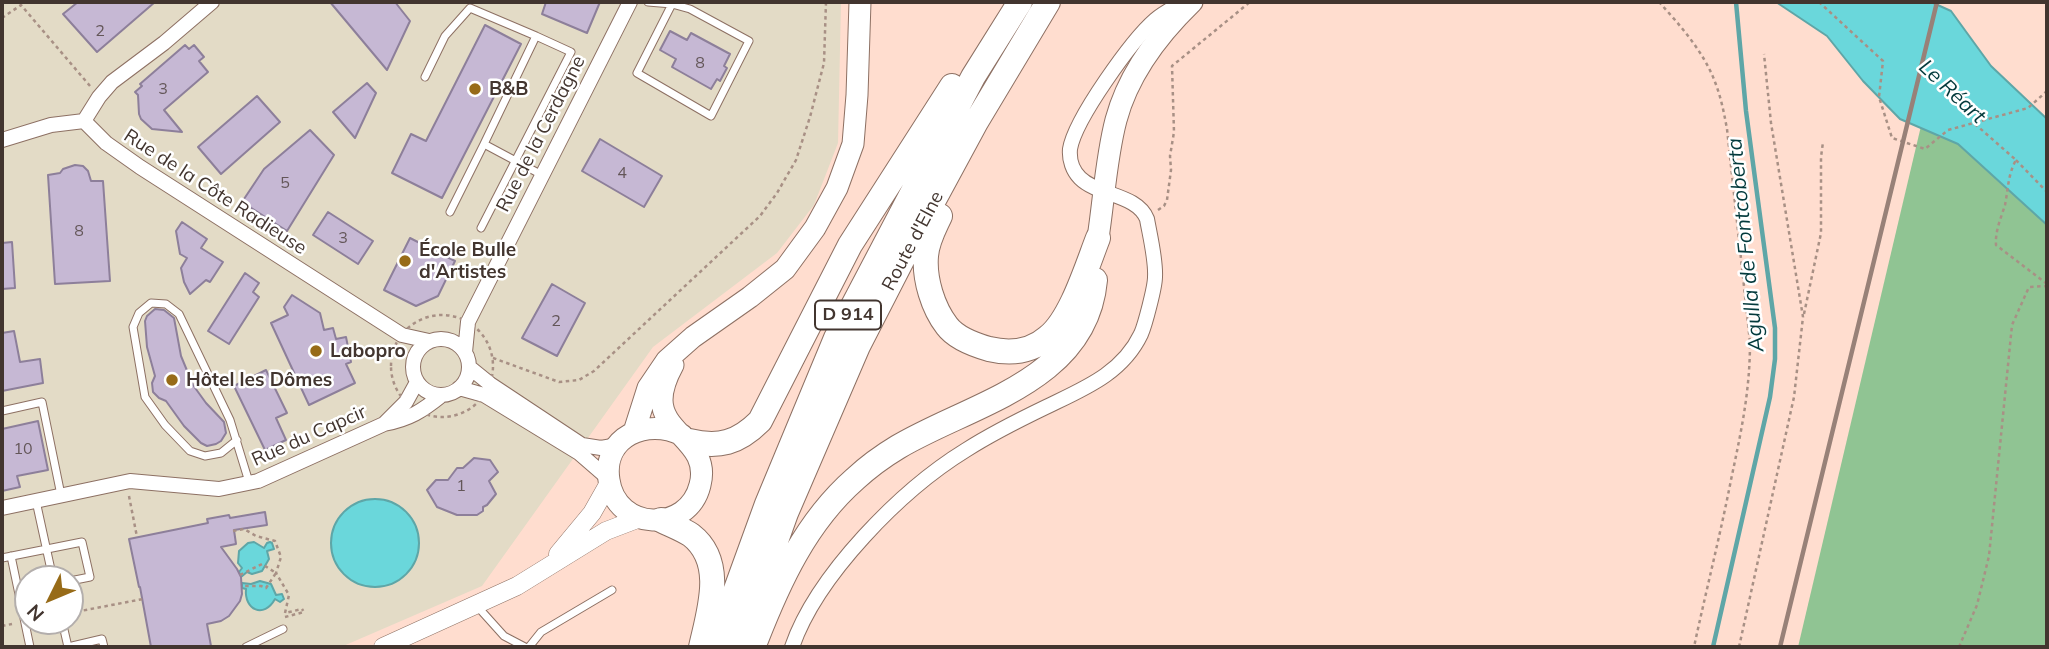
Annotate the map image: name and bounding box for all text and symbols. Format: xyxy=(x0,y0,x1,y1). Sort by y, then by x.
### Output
house number: 2 xyxy=(95,21,105,41)
street label: Rue de la Cerdagne xyxy=(492,52,590,216)
house number: 8 xyxy=(695,53,705,73)
water label: Le Réart xyxy=(1913,55,1991,129)
place label: B&B xyxy=(489,78,528,100)
house number: 3 xyxy=(158,79,168,99)
marker: B&B xyxy=(467,81,483,97)
street label: Rue de la Côte Radieuse xyxy=(119,124,311,260)
water label: Agulla de Fontcoberta xyxy=(1722,137,1770,353)
house number: 4 xyxy=(617,163,627,183)
house number: 5 xyxy=(280,173,290,193)
street label: Route d'Elne xyxy=(877,187,949,295)
house number: 8 xyxy=(74,221,84,241)
house number: 3 xyxy=(338,228,348,248)
place label: École Bulle d'Artistes xyxy=(419,239,516,283)
marker: École Bulle d'Artistes xyxy=(397,253,413,269)
road number: D 914 xyxy=(815,300,881,330)
house number: 2 xyxy=(551,311,561,331)
place label: Labopro xyxy=(330,340,406,362)
marker: Labopro xyxy=(308,343,324,359)
place label: Hôtel les Dômes xyxy=(186,369,332,391)
marker: Hôtel les Dômes xyxy=(164,372,180,388)
street label: Rue du Capcir xyxy=(248,401,370,471)
house number: 10 xyxy=(13,439,33,459)
house number: 1 xyxy=(456,476,466,496)
north arrow xyxy=(14,565,84,635)
text: N xyxy=(21,600,49,626)

